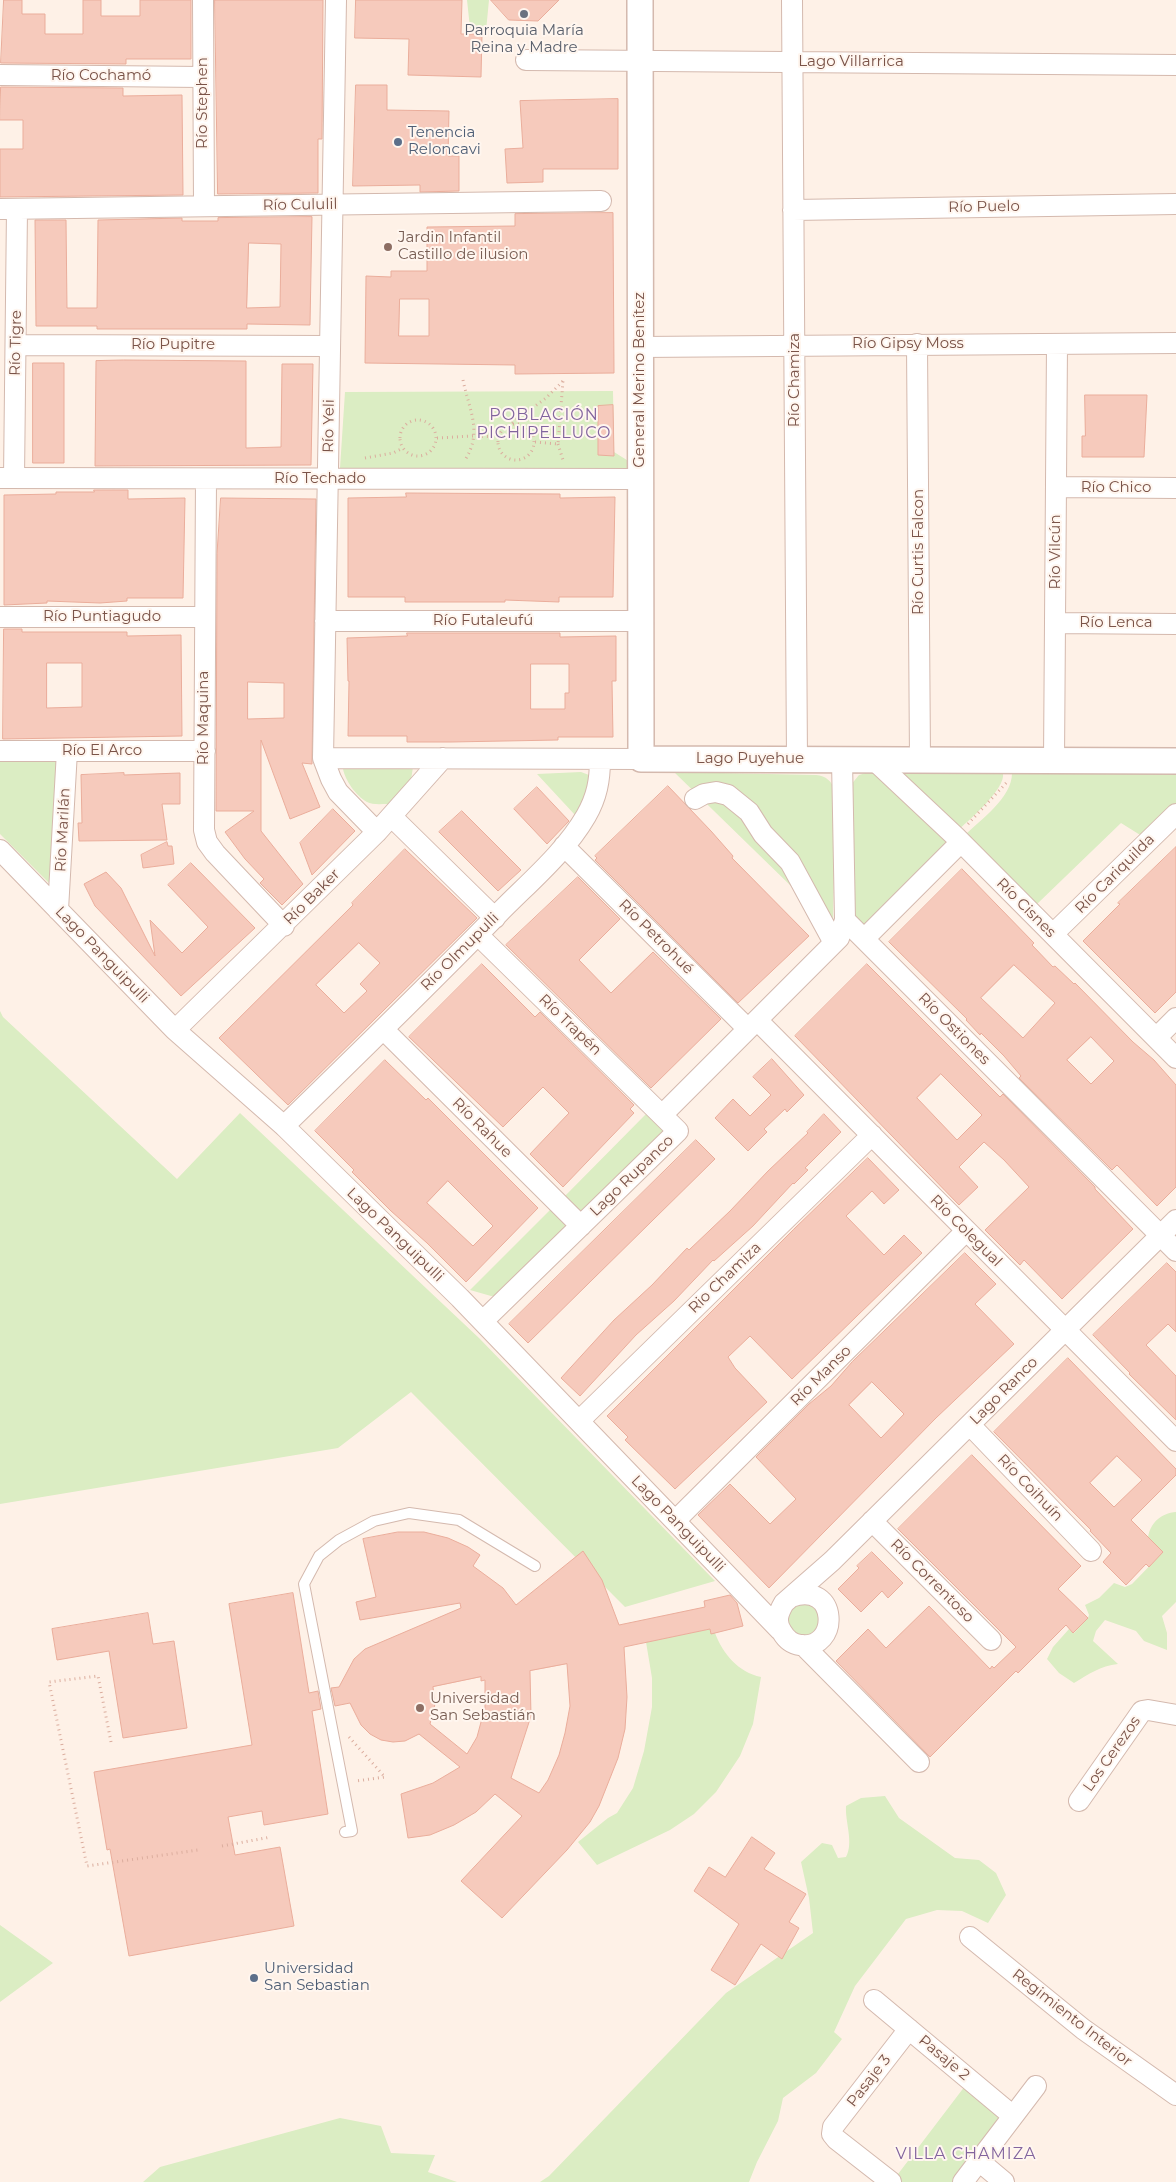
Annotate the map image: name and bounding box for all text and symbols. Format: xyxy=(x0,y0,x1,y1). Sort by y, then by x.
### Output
marker: Parroquia María Reina y Madre xyxy=(518,8,530,20)
place label: Parroquia María Reina y Madre xyxy=(464,22,584,57)
street label: Lago Villarrica xyxy=(798,53,904,71)
street label: Río Stephen xyxy=(194,57,212,149)
street label: Río Cochamó xyxy=(51,67,151,85)
place label: Tenencia Reloncavi xyxy=(408,124,481,159)
marker: Tenencia Reloncavi xyxy=(392,136,404,148)
street label: Río Cululil xyxy=(262,195,338,215)
street label: Río Puelo xyxy=(948,197,1020,217)
place label: Jardin Infantil Castillo de ilusion xyxy=(398,229,528,264)
marker: Jardin Infantil Castillo de ilusion xyxy=(382,241,394,253)
street label: General Merino Benítez xyxy=(631,292,649,468)
street label: Río Tigre xyxy=(6,310,26,376)
street label: Río Chamiza xyxy=(786,333,804,427)
street label: Río Gipsy Moss xyxy=(852,335,964,353)
street label: Río Pupitre xyxy=(131,336,215,354)
street label: Río Yeli xyxy=(320,399,338,453)
district label: POBLACIÓN PICHIPELLUCO xyxy=(475,405,613,443)
street label: Río Techado xyxy=(274,470,366,488)
street label: Río Chico xyxy=(1081,479,1151,497)
street label: Río Curtis Falcon xyxy=(910,489,928,615)
street label: Río Vilcún xyxy=(1047,514,1065,590)
street label: Río Puntiagudo xyxy=(43,608,161,626)
street label: Río Futaleufú xyxy=(433,612,533,630)
street label: Río Lenca xyxy=(1079,614,1153,632)
street label: Río Maquina xyxy=(195,671,213,765)
street label: Río El Arco xyxy=(62,742,142,760)
street label: Lago Puyehue xyxy=(696,750,804,768)
street label: Río Marilán xyxy=(52,787,74,873)
street label: Río Cariquilda xyxy=(1072,831,1158,917)
street label: Río Baker xyxy=(280,865,344,929)
street label: Río Cisnes xyxy=(993,875,1059,941)
street label: Río Petrohué xyxy=(615,896,697,978)
street label: Lago Panguipulli xyxy=(51,903,153,1007)
street label: Río Olmupulli xyxy=(417,909,503,995)
street label: Río Ostiones xyxy=(914,989,994,1069)
street label: Río Trapén xyxy=(535,991,605,1059)
street label: Río Rahue xyxy=(448,1094,516,1162)
street label: Lago Rupanco xyxy=(587,1132,677,1220)
street label: Lago Panguipulli xyxy=(343,1184,447,1286)
street label: Río Colegual xyxy=(926,1191,1006,1271)
street label: Rio Chamiza xyxy=(685,1239,765,1317)
street label: Río Manso xyxy=(787,1342,855,1410)
street label: Lago Ranco xyxy=(966,1353,1042,1429)
street label: Río Coihuín xyxy=(994,1451,1066,1525)
street label: Lago Panguipulli xyxy=(627,1472,729,1576)
street label: Río Correntoso xyxy=(886,1535,978,1627)
place label: Universidad San Sebastián xyxy=(430,1690,536,1725)
marker: Universidad San Sebastián xyxy=(414,1702,426,1714)
street label: Los Cerezos xyxy=(1079,1713,1145,1795)
place label: Universidad San Sebastian xyxy=(264,1960,370,1995)
street label: Regimiento Interior xyxy=(1008,1966,1136,2070)
marker: Universidad San Sebastian xyxy=(248,1972,260,1984)
street label: Pasaje 2 xyxy=(915,2031,973,2085)
street label: Pasaje 3 xyxy=(843,2051,895,2111)
district label: VILLA CHAMIZA xyxy=(894,2144,1038,2164)

